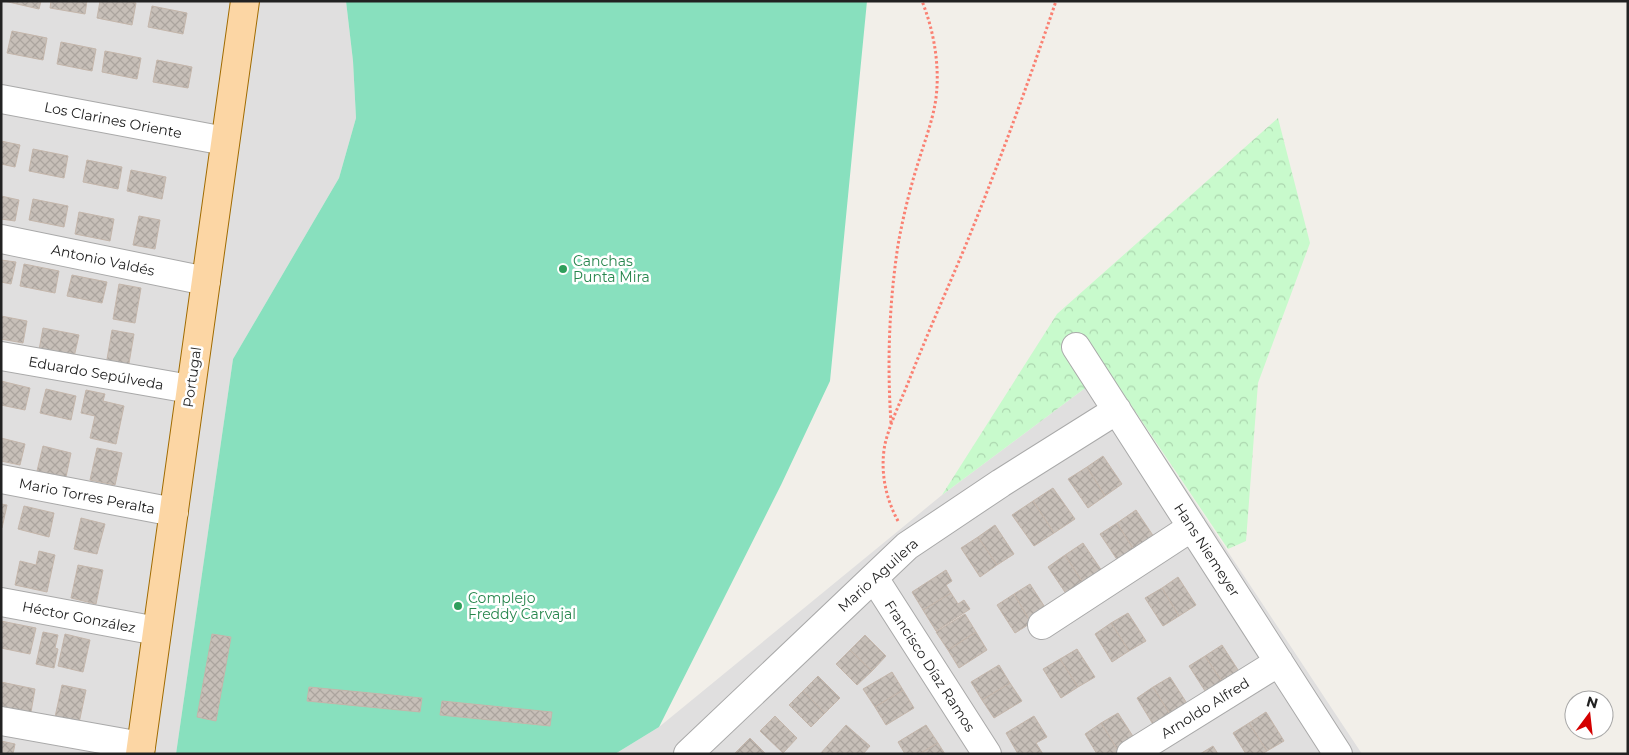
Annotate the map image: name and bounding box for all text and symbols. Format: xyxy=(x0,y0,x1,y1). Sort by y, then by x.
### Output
street label: Los Clarines Oriente xyxy=(43,98,183,142)
street label: Antonio Valdés xyxy=(50,240,156,280)
place label: Canchas Punta Mira xyxy=(573,252,650,286)
marker: Canchas Punta Mira xyxy=(557,263,569,275)
street label: Portugal xyxy=(179,345,205,409)
street label: Eduardo Sepúlveda xyxy=(27,352,165,394)
street label: Mario Torres Peralta xyxy=(17,474,157,518)
street label: Hans Niemeyer xyxy=(1170,500,1244,600)
street label: Mario Aguilera xyxy=(834,534,922,616)
place label: Complejo Freddy Carvajal xyxy=(468,589,576,623)
street label: Héctor González xyxy=(21,597,137,637)
street label: Francisco Díaz Ramos xyxy=(881,597,979,735)
marker: Complejo Freddy Carvajal xyxy=(452,600,464,612)
street label: Arnoldo Alfred xyxy=(1157,673,1253,743)
north arrow xyxy=(1564,690,1614,740)
text: N xyxy=(1585,692,1600,713)

